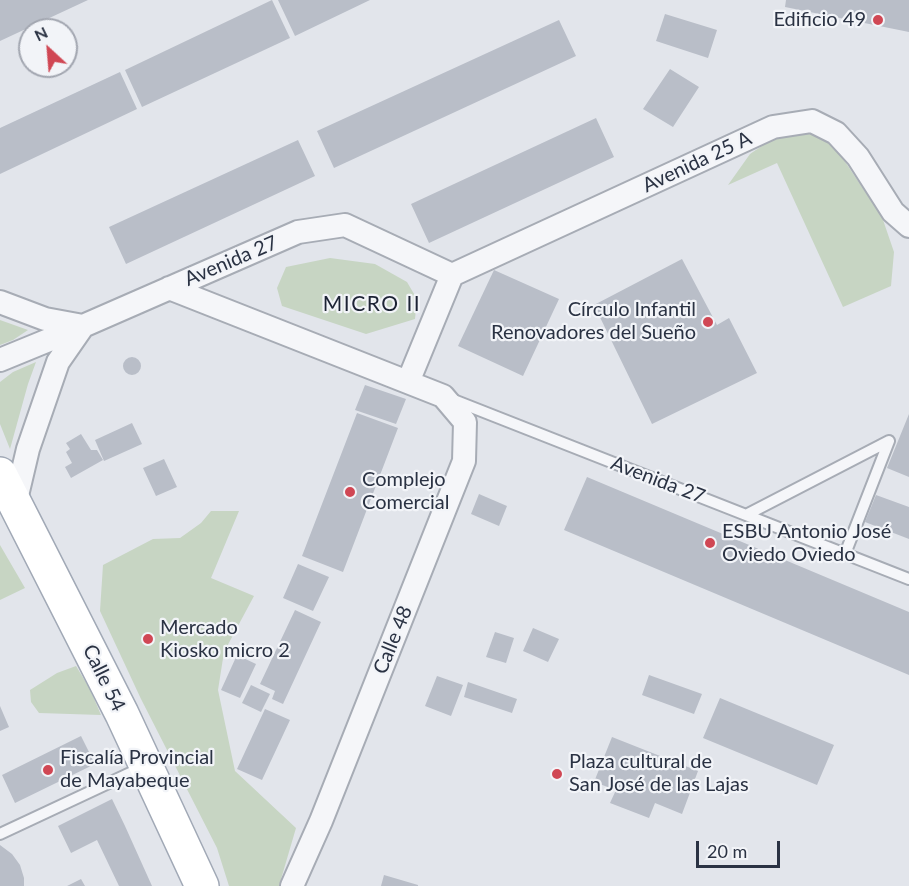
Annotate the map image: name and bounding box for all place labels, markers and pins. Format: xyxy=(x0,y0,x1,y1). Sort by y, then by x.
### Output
place label: Edificio 49 xyxy=(773,8,866,32)
marker: Edificio 49 xyxy=(871,13,885,27)
place label: Círculo Infantil Renovadores del Sueño xyxy=(491,298,696,345)
marker: Círculo Infantil Renovadores del Sueño xyxy=(701,315,715,329)
place label: Complejo Comercial xyxy=(362,468,449,515)
marker: Complejo Comercial xyxy=(343,485,357,499)
place label: ESBU Antonio José Oviedo Oviedo xyxy=(722,520,891,567)
marker: ESBU Antonio José Oviedo Oviedo xyxy=(703,536,717,550)
place label: Mercado Kiosko micro 2 xyxy=(160,616,290,663)
marker: Mercado Kiosko micro 2 xyxy=(141,632,155,646)
place label: Fiscalía Provincial de Mayabeque xyxy=(60,746,214,793)
place label: Plaza cultural de San José de las Lajas xyxy=(569,750,749,797)
marker: Fiscalía Provincial de Mayabeque xyxy=(41,763,55,777)
marker: Plaza cultural de San José de las Lajas xyxy=(550,767,564,781)

